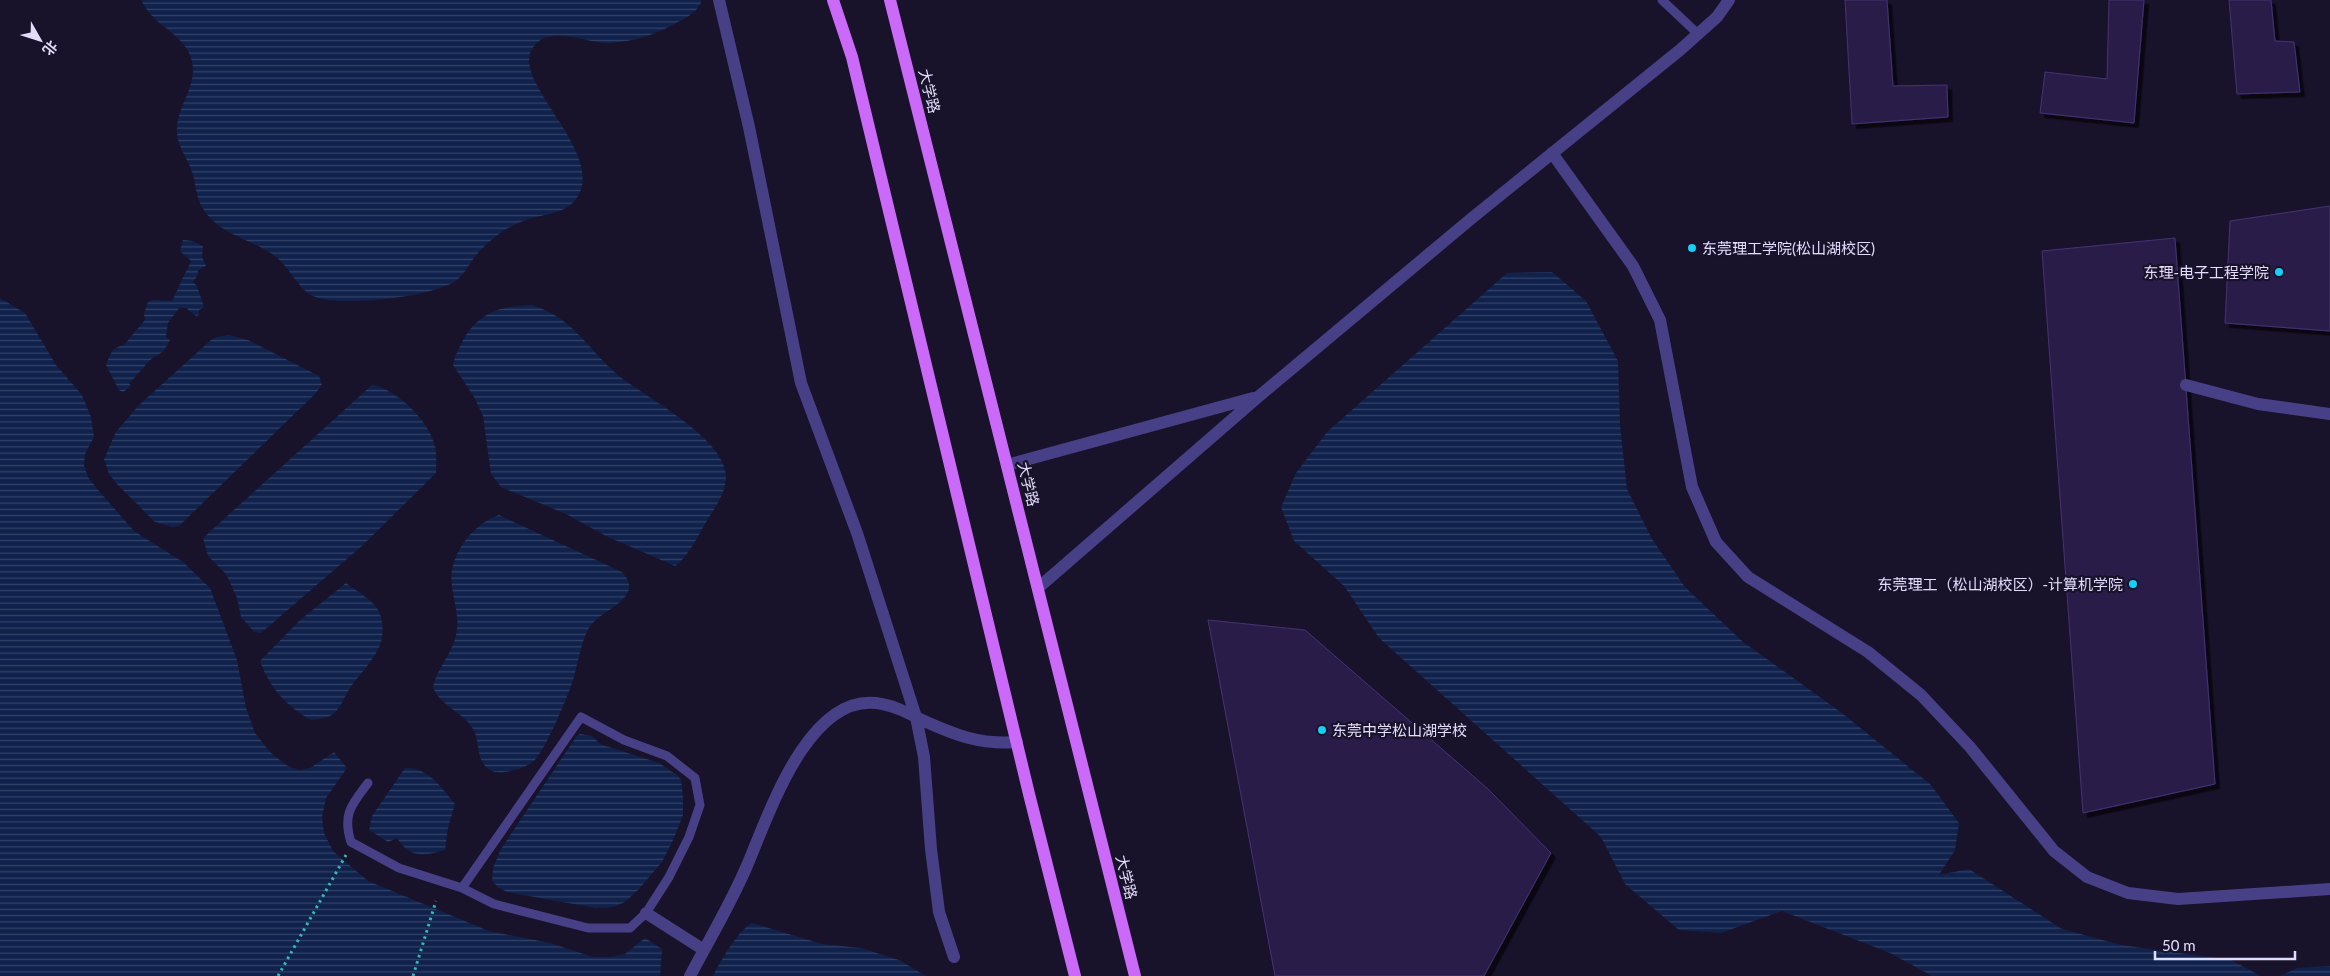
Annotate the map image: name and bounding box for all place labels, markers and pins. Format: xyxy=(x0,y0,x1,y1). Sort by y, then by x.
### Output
place label: 东莞理工学院(松山湖校区) xyxy=(1702,239,1875,257)
marker: 东莞理工学院(松山湖校区) xyxy=(1686,242,1698,254)
place label: 东理-电子工程学院 xyxy=(2143,263,2269,281)
marker: 东理-电子工程学院 xyxy=(2273,266,2285,278)
place label: 东莞理工（松山湖校区）-计算机学院 xyxy=(1877,575,2123,593)
marker: 东莞理工（松山湖校区）-计算机学院 xyxy=(2127,578,2139,590)
place label: 东莞中学松山湖学校 xyxy=(1332,721,1467,739)
marker: 东莞中学松山湖学校 xyxy=(1316,724,1328,736)

